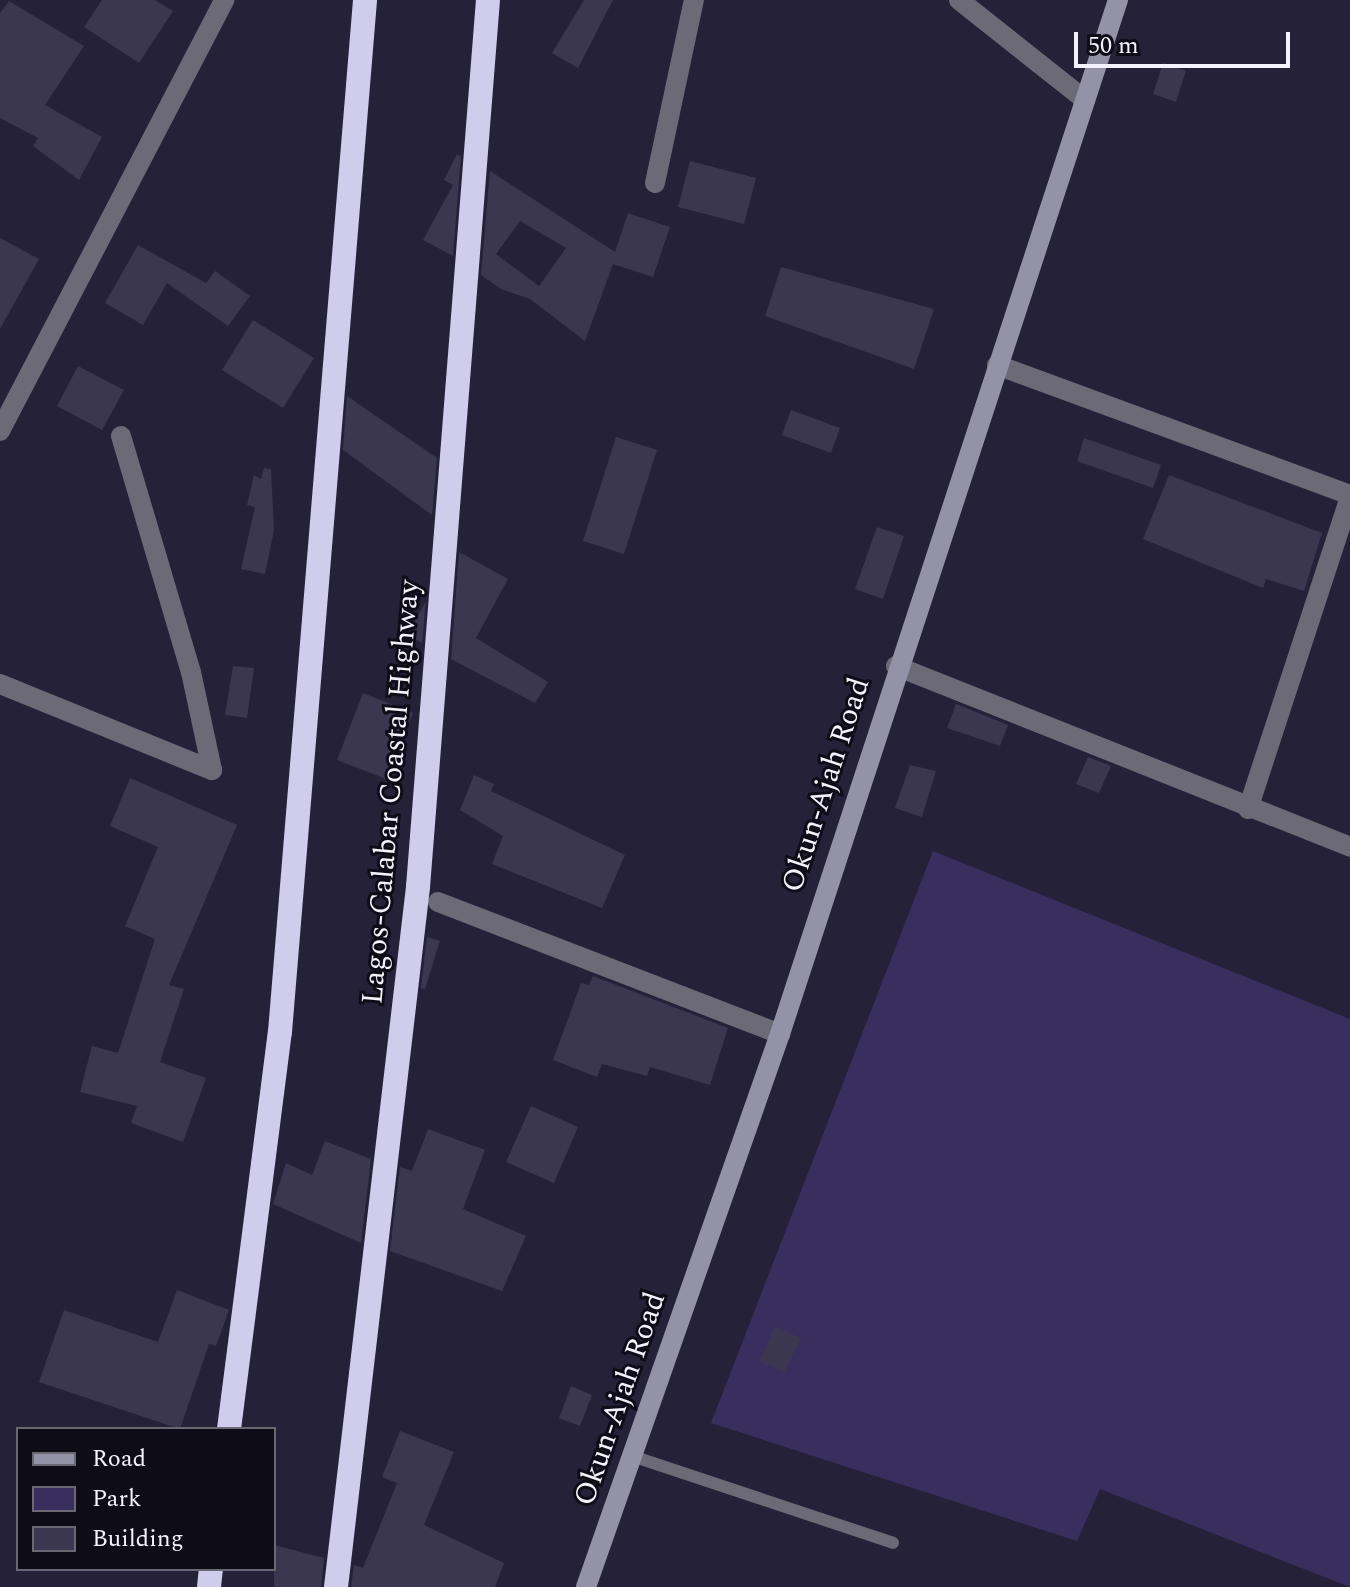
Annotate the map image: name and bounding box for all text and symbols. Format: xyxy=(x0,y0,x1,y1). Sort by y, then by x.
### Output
scale bar xyxy=(1078,16,1294,66)
text: 50 m xyxy=(1088,28,1139,64)
street label: Lagos-Calabar Coastal Highway xyxy=(355,578,427,1006)
street label: Okun-Ajah Road xyxy=(774,673,878,897)
street label: Okun-Ajah Road xyxy=(567,1287,673,1511)
legend xyxy=(16,1427,276,1571)
text: Road xyxy=(92,1441,146,1477)
text: Park xyxy=(92,1481,142,1517)
text: Building xyxy=(92,1521,184,1557)

